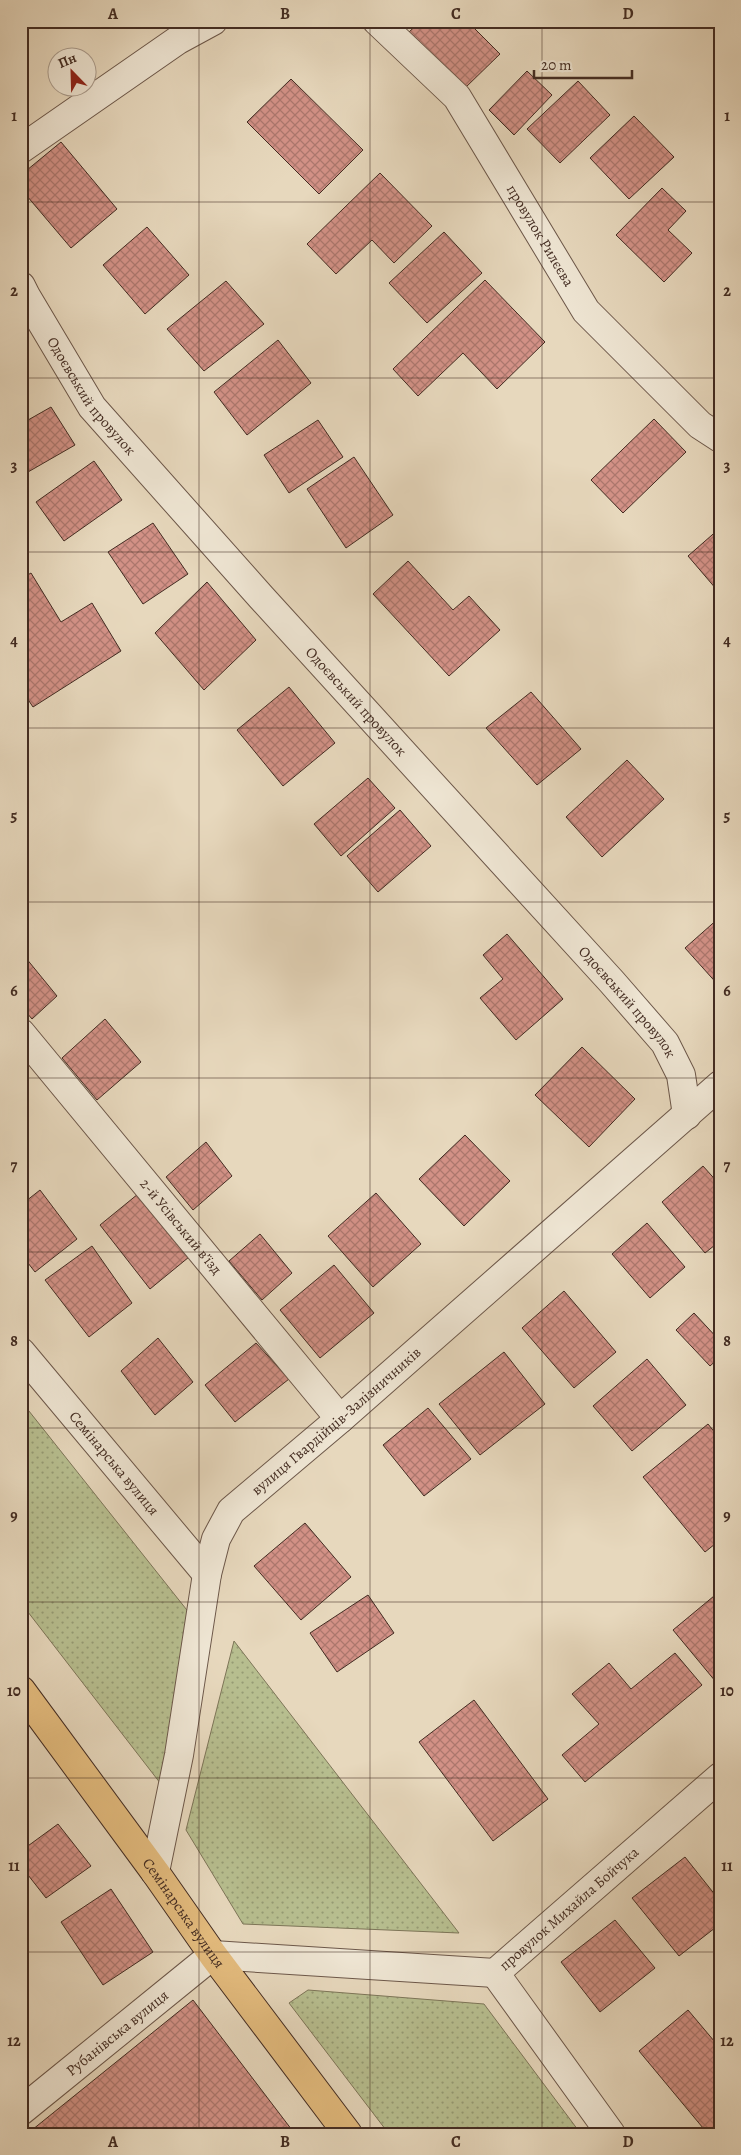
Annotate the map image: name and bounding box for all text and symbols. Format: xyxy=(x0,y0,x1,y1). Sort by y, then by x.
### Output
text: A xyxy=(107,3,119,25)
text: B xyxy=(280,3,290,25)
text: C xyxy=(451,3,461,25)
text: D xyxy=(622,3,634,25)
north arrow xyxy=(48,48,98,98)
text: Пн xyxy=(55,48,79,73)
scale bar xyxy=(534,48,631,80)
text: 20 m xyxy=(541,55,572,75)
text: 1 xyxy=(11,105,17,127)
text: 1 xyxy=(724,105,730,127)
street label: провулок Рилєєва xyxy=(502,181,579,290)
text: 2 xyxy=(10,280,18,302)
text: 2 xyxy=(723,280,731,302)
street label: Одоєвський провулок xyxy=(42,333,140,460)
text: 3 xyxy=(11,455,18,477)
text: 3 xyxy=(724,455,731,477)
text: 4 xyxy=(10,630,18,652)
text: 4 xyxy=(723,630,731,652)
street label: Одоєвський провулок xyxy=(301,642,411,761)
text: 5 xyxy=(11,805,18,827)
text: 5 xyxy=(724,805,731,827)
street label: Одоєвський провулок xyxy=(574,942,681,1061)
text: 6 xyxy=(10,980,18,1002)
text: 6 xyxy=(723,980,731,1002)
text: 7 xyxy=(11,1155,18,1177)
text: 7 xyxy=(724,1155,731,1177)
street label: 2-й Усівський в’їзд xyxy=(135,1174,227,1279)
text: 8 xyxy=(10,1330,18,1352)
text: 8 xyxy=(723,1330,731,1352)
street label: вулиця Гвардійців-Залізничників xyxy=(247,1342,425,1500)
street label: Семінарська вулиця xyxy=(65,1407,164,1519)
text: 9 xyxy=(10,1505,18,1527)
text: 9 xyxy=(723,1505,731,1527)
text: 10 xyxy=(7,1680,21,1702)
text: 10 xyxy=(720,1680,734,1702)
street label: провулок Михайла Бойчука xyxy=(495,1842,643,1975)
street label: Семінарська вулиця xyxy=(138,1854,229,1972)
text: 11 xyxy=(8,1855,20,1877)
text: 11 xyxy=(721,1855,733,1877)
street label: Рубанівська вулиця xyxy=(62,1985,173,2080)
text: 12 xyxy=(7,2030,21,2052)
text: 12 xyxy=(720,2030,734,2052)
text: A xyxy=(107,2131,119,2153)
text: B xyxy=(280,2131,290,2153)
text: C xyxy=(451,2131,461,2153)
text: D xyxy=(622,2131,634,2153)

